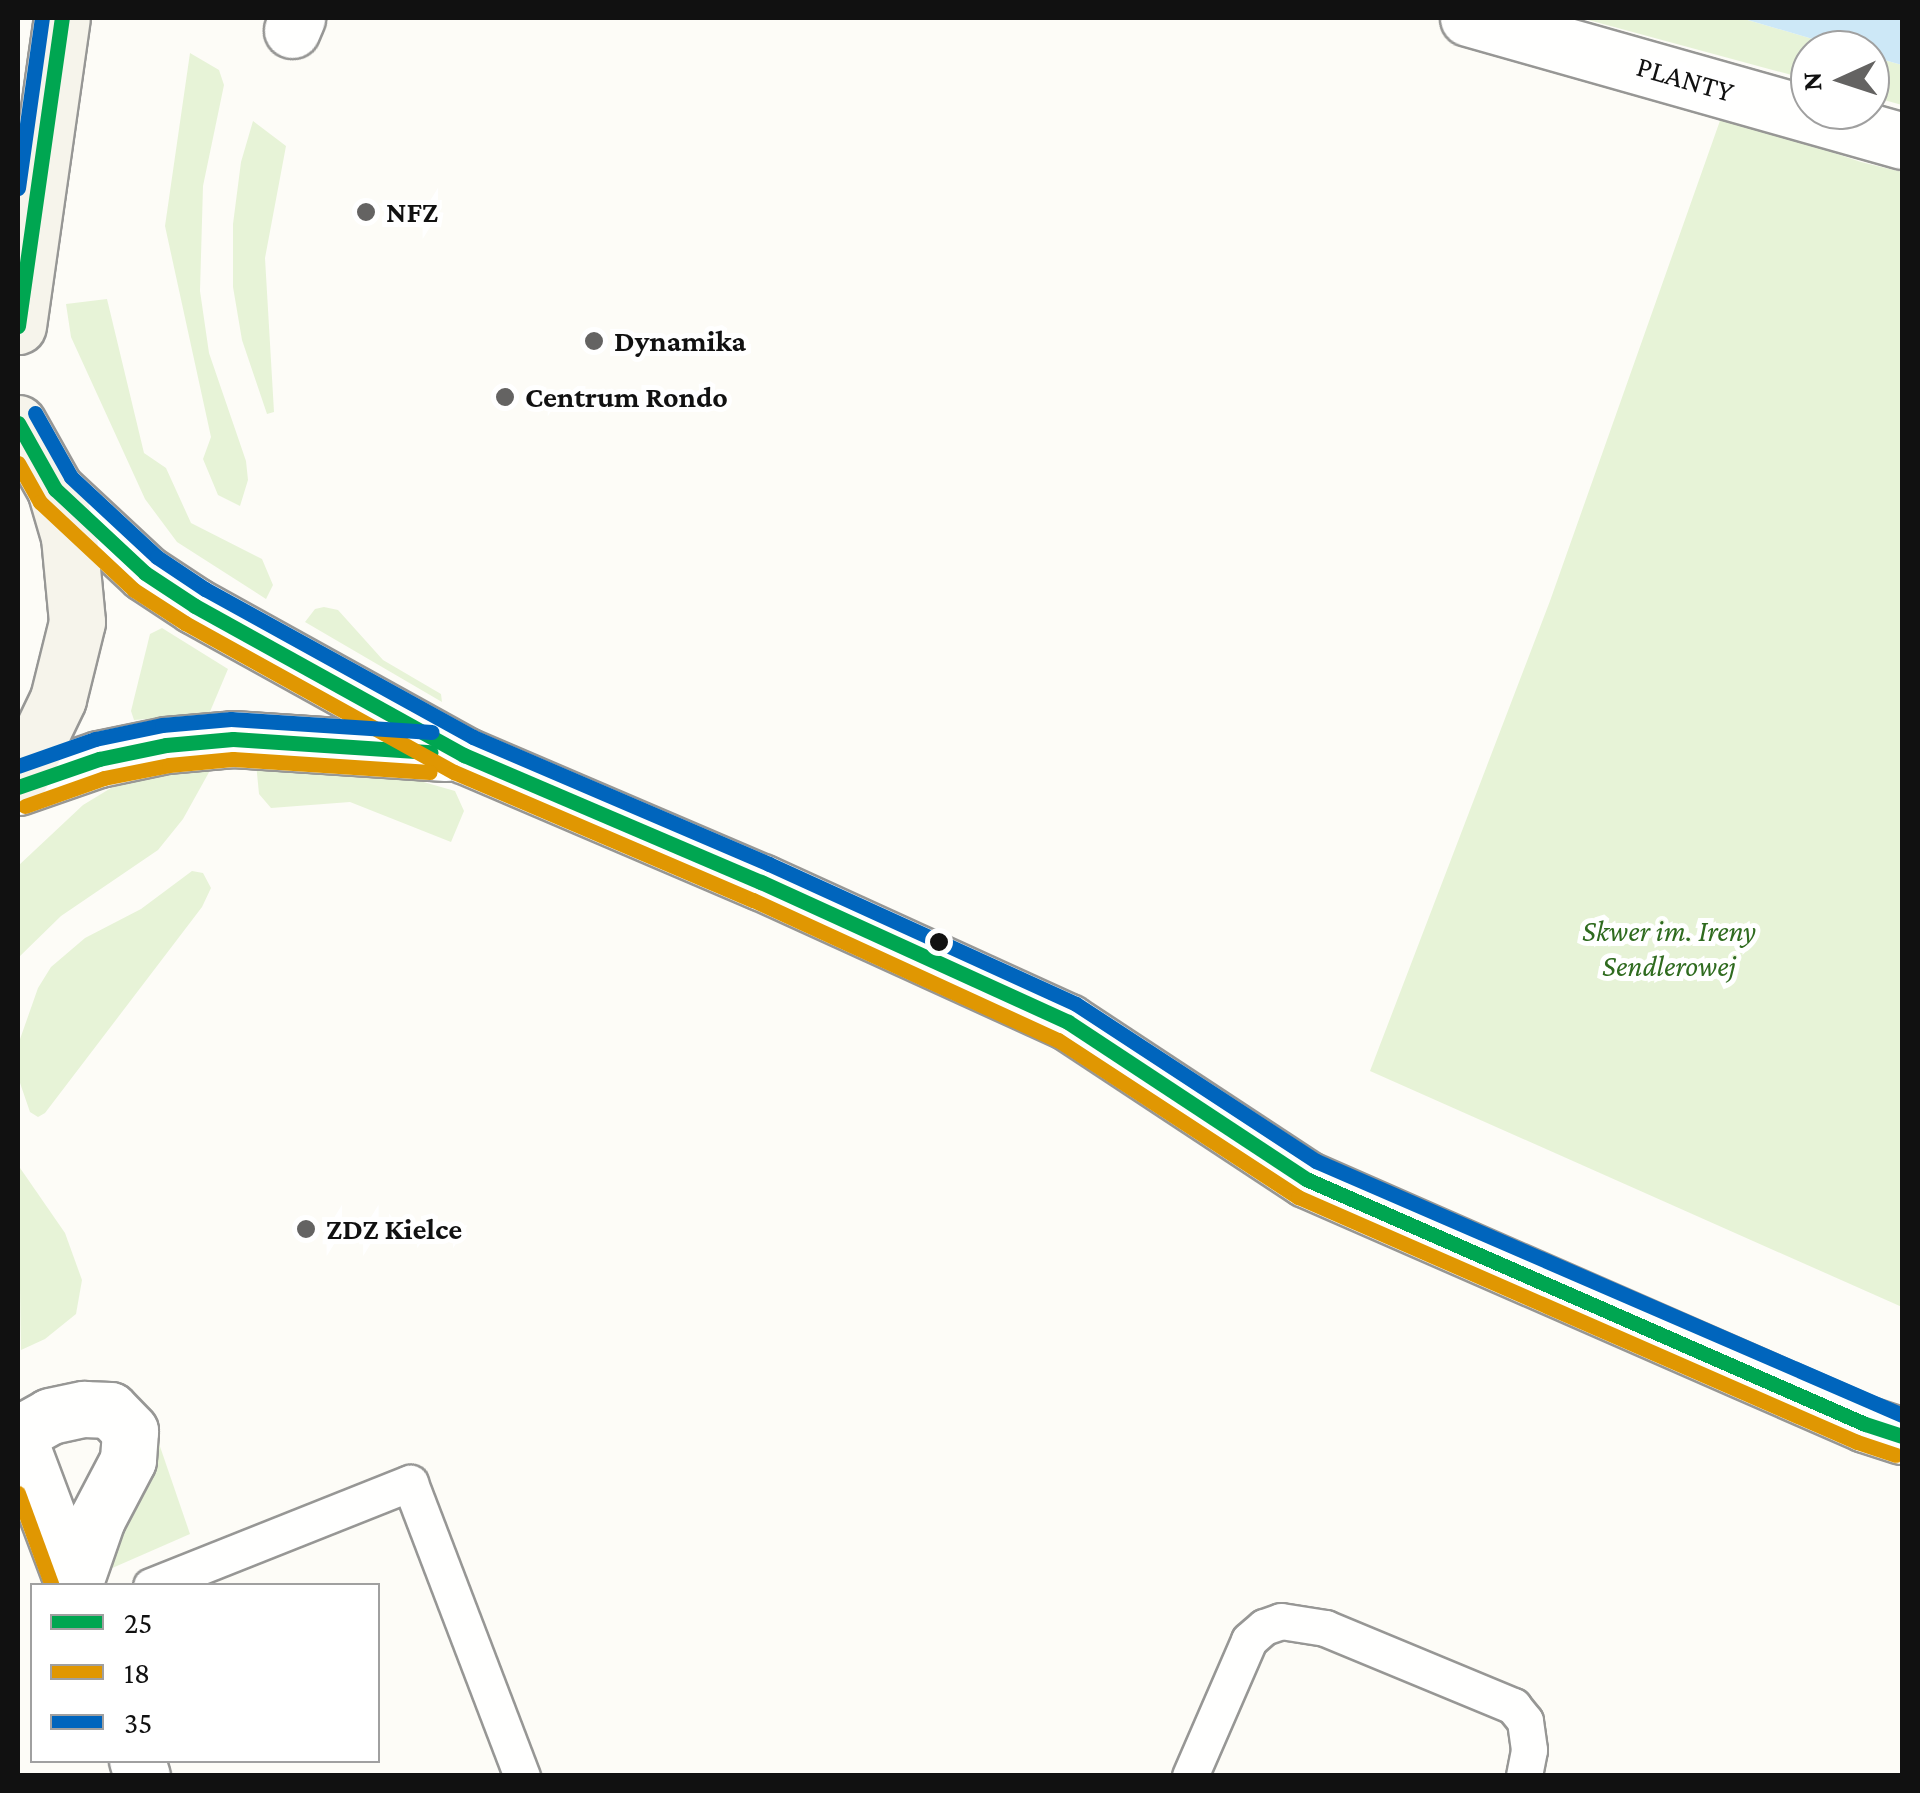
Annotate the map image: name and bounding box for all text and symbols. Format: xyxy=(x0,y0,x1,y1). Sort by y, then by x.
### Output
north arrow xyxy=(1790,30,1890,130)
street label: PLANTY xyxy=(1632,48,1738,110)
text: N xyxy=(1796,71,1828,92)
place label: NFZ xyxy=(386,194,438,230)
marker: NFZ xyxy=(355,201,377,223)
place label: Dynamika xyxy=(614,323,746,359)
marker: Dynamika xyxy=(583,330,605,352)
place label: Centrum Rondo xyxy=(525,379,728,415)
marker: Centrum Rondo xyxy=(494,386,516,408)
park label: Skwer im. Ireny Sendlerowej xyxy=(1582,913,1756,984)
unlabelled marker xyxy=(929,932,949,952)
place label: ZDZ Kielce xyxy=(326,1211,462,1247)
marker: ZDZ Kielce xyxy=(295,1218,317,1240)
legend xyxy=(30,1583,380,1763)
text: 25 xyxy=(124,1606,152,1639)
text: 18 xyxy=(124,1656,150,1689)
text: 35 xyxy=(124,1706,152,1739)

